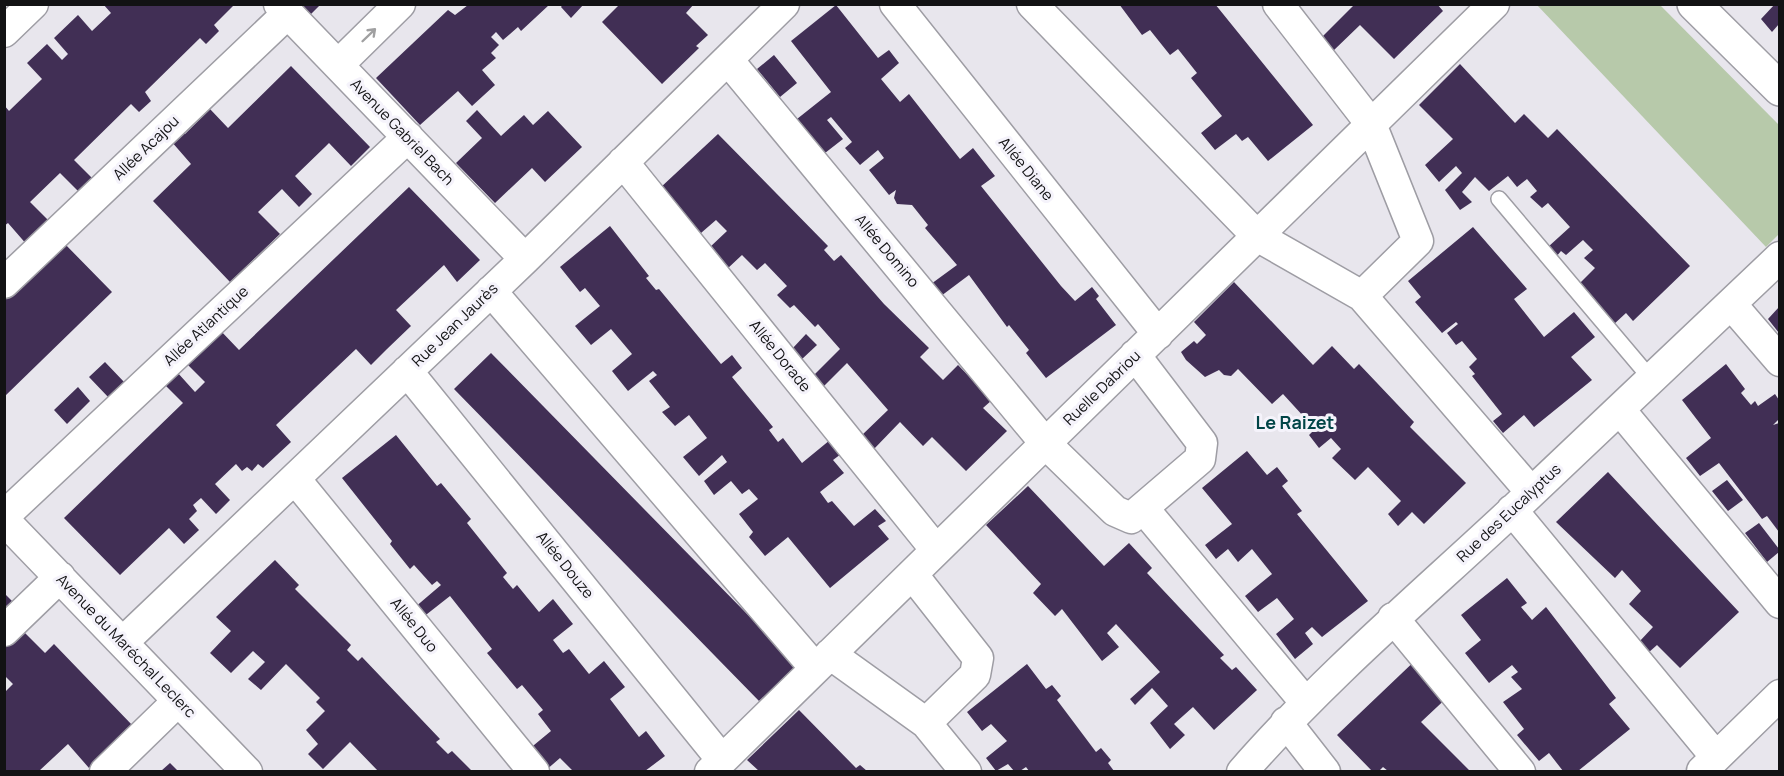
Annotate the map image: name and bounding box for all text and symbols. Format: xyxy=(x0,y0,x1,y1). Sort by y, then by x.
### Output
one-way arrow xyxy=(361,27,376,42)
street label: Avenue Gabriel Bach xyxy=(346,74,459,190)
street label: Allée Acajou xyxy=(108,111,183,185)
street label: Allée Diane xyxy=(994,132,1059,205)
street label: Allée Domino xyxy=(850,209,924,292)
street label: Rue Jean Jaurès xyxy=(407,278,502,371)
street label: Allée Atlantique xyxy=(159,281,253,371)
street label: Allée Dorade xyxy=(745,315,816,396)
street label: Ruelle Dabriou xyxy=(1058,345,1145,430)
district label: Le Raizet xyxy=(1256,410,1334,434)
street label: Rue des Eucalyptus xyxy=(1452,459,1566,567)
street label: Allée Douze xyxy=(532,527,599,603)
street label: Avenue du Maréchal Leclerc xyxy=(52,569,201,722)
street label: Allée Duo xyxy=(386,593,443,657)

